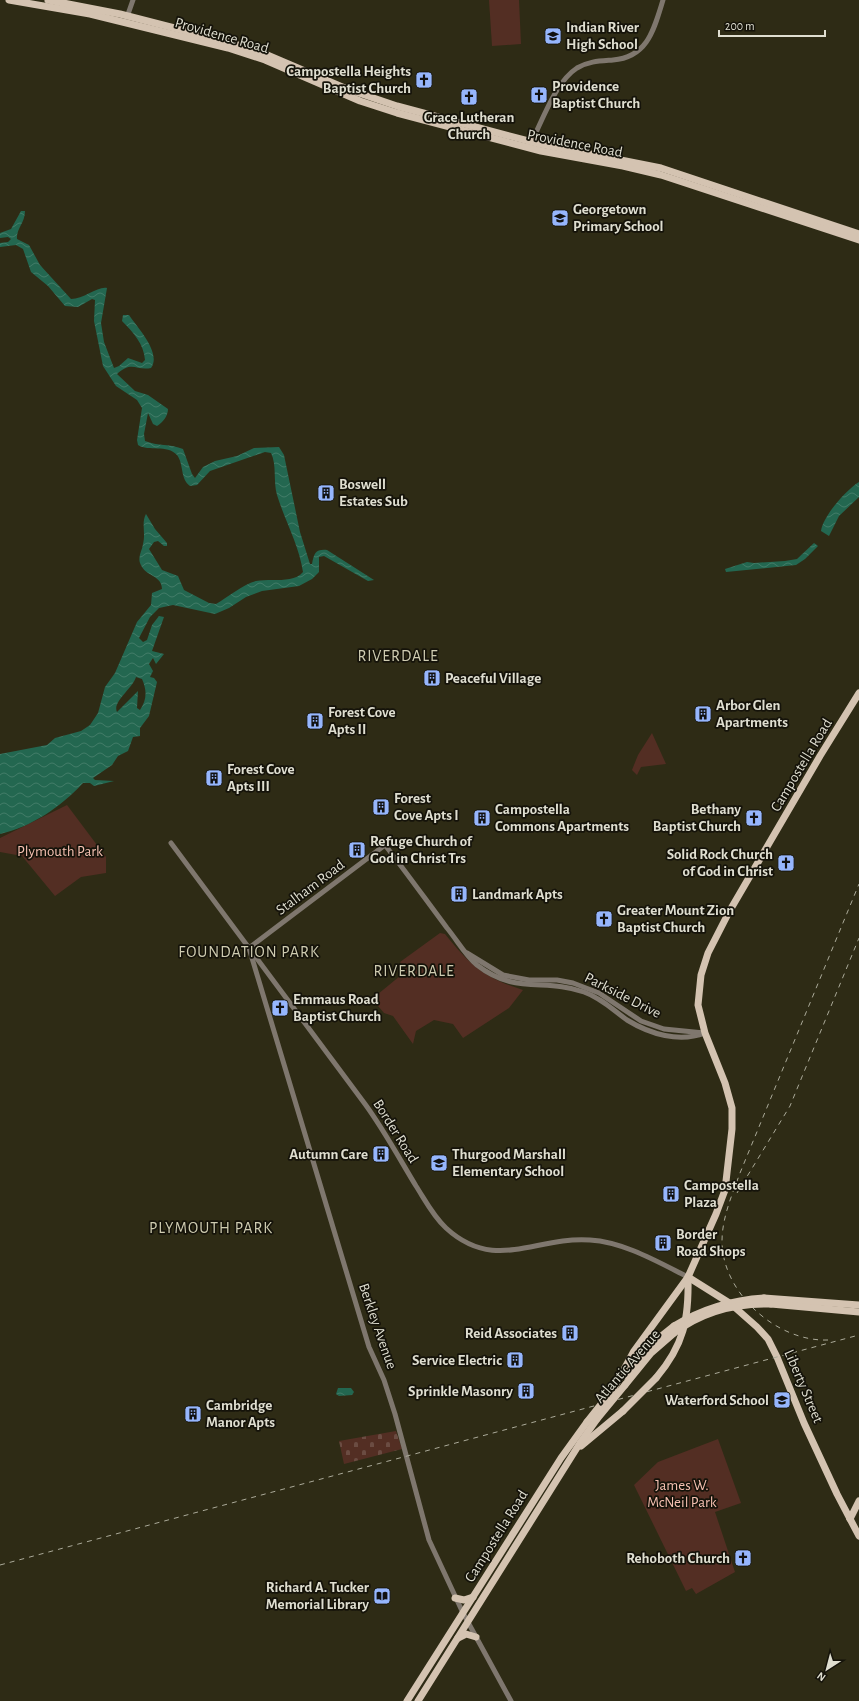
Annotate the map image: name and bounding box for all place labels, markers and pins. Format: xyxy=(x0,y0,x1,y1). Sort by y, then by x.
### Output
place label: Indian River High School xyxy=(566,20,640,52)
school or university icon: Indian River High School xyxy=(543,26,563,46)
place label: Campostella Heights Baptist Church xyxy=(286,64,411,96)
church icon: Campostella Heights Baptist Church xyxy=(414,70,434,90)
place label: Providence Baptist Church xyxy=(552,79,640,111)
church icon: Providence Baptist Church xyxy=(529,85,549,105)
church icon: Grace Lutheran Church xyxy=(459,87,479,107)
place label: Grace Lutheran Church xyxy=(424,110,514,142)
place label: Georgetown Primary School xyxy=(573,202,664,234)
school or university icon: Georgetown Primary School xyxy=(550,208,570,228)
place label: Boswell Estates Sub xyxy=(339,477,408,509)
building icon: Boswell Estates Sub xyxy=(316,483,336,503)
building icon: Peaceful Village xyxy=(422,668,442,688)
place label: Peaceful Village xyxy=(445,671,541,686)
place label: Arbor Glen Apartments xyxy=(716,698,788,730)
building icon: Arbor Glen Apartments xyxy=(693,704,713,724)
place label: Forest Cove Apts II xyxy=(328,705,396,737)
building icon: Forest Cove Apts II xyxy=(305,711,325,731)
place label: Forest Cove Apts III xyxy=(227,762,295,794)
building icon: Forest Cove Apts III xyxy=(204,768,224,788)
place label: Forest Cove Apts I xyxy=(394,791,459,823)
building icon: Forest Cove Apts I xyxy=(371,797,391,817)
place label: Campostella Commons Apartments xyxy=(495,802,629,834)
place label: Bethany Baptist Church xyxy=(653,802,741,834)
building icon: Campostella Commons Apartments xyxy=(472,808,492,828)
church icon: Bethany Baptist Church xyxy=(744,808,764,828)
place label: Refuge Church of God in Christ Trs xyxy=(370,834,473,866)
building icon: Refuge Church of God in Christ Trs xyxy=(347,840,367,860)
place label: Solid Rock Church of God in Christ xyxy=(667,847,773,879)
church icon: Solid Rock Church of God in Christ xyxy=(776,853,796,873)
building icon: Landmark Apts xyxy=(449,884,469,904)
place label: Landmark Apts xyxy=(472,887,563,902)
place label: Greater Mount Zion Baptist Church xyxy=(617,903,734,935)
church icon: Greater Mount Zion Baptist Church xyxy=(594,909,614,929)
place label: Emmaus Road Baptist Church xyxy=(293,992,381,1024)
church icon: Emmaus Road Baptist Church xyxy=(270,998,290,1018)
building icon: Autumn Care xyxy=(371,1144,391,1164)
place label: Autumn Care xyxy=(289,1147,368,1162)
place label: Thurgood Marshall Elementary School xyxy=(452,1147,566,1179)
school or university icon: Thurgood Marshall Elementary School xyxy=(429,1153,449,1173)
place label: Campostella Plaza xyxy=(684,1178,759,1210)
building icon: Campostella Plaza xyxy=(661,1184,681,1204)
place label: Border Road Shops xyxy=(676,1227,746,1259)
building icon: Border Road Shops xyxy=(653,1233,673,1253)
building icon: Reid Associates xyxy=(560,1323,580,1343)
place label: Reid Associates xyxy=(465,1326,557,1341)
building icon: Service Electric xyxy=(505,1350,525,1370)
place label: Service Electric xyxy=(412,1353,502,1368)
building icon: Sprinkle Masonry xyxy=(516,1381,536,1401)
place label: Sprinkle Masonry xyxy=(408,1384,513,1399)
school or university icon: Waterford School xyxy=(772,1390,792,1410)
place label: Waterford School xyxy=(665,1393,769,1408)
place label: Cambridge Manor Apts xyxy=(206,1398,275,1430)
building icon: Cambridge Manor Apts xyxy=(183,1404,203,1424)
church icon: Rehoboth Church xyxy=(733,1548,753,1568)
place label: Rehoboth Church xyxy=(626,1551,730,1566)
place label: Richard A. Tucker Memorial Library xyxy=(266,1580,370,1612)
library icon: Richard A. Tucker Memorial Library xyxy=(372,1586,392,1606)

